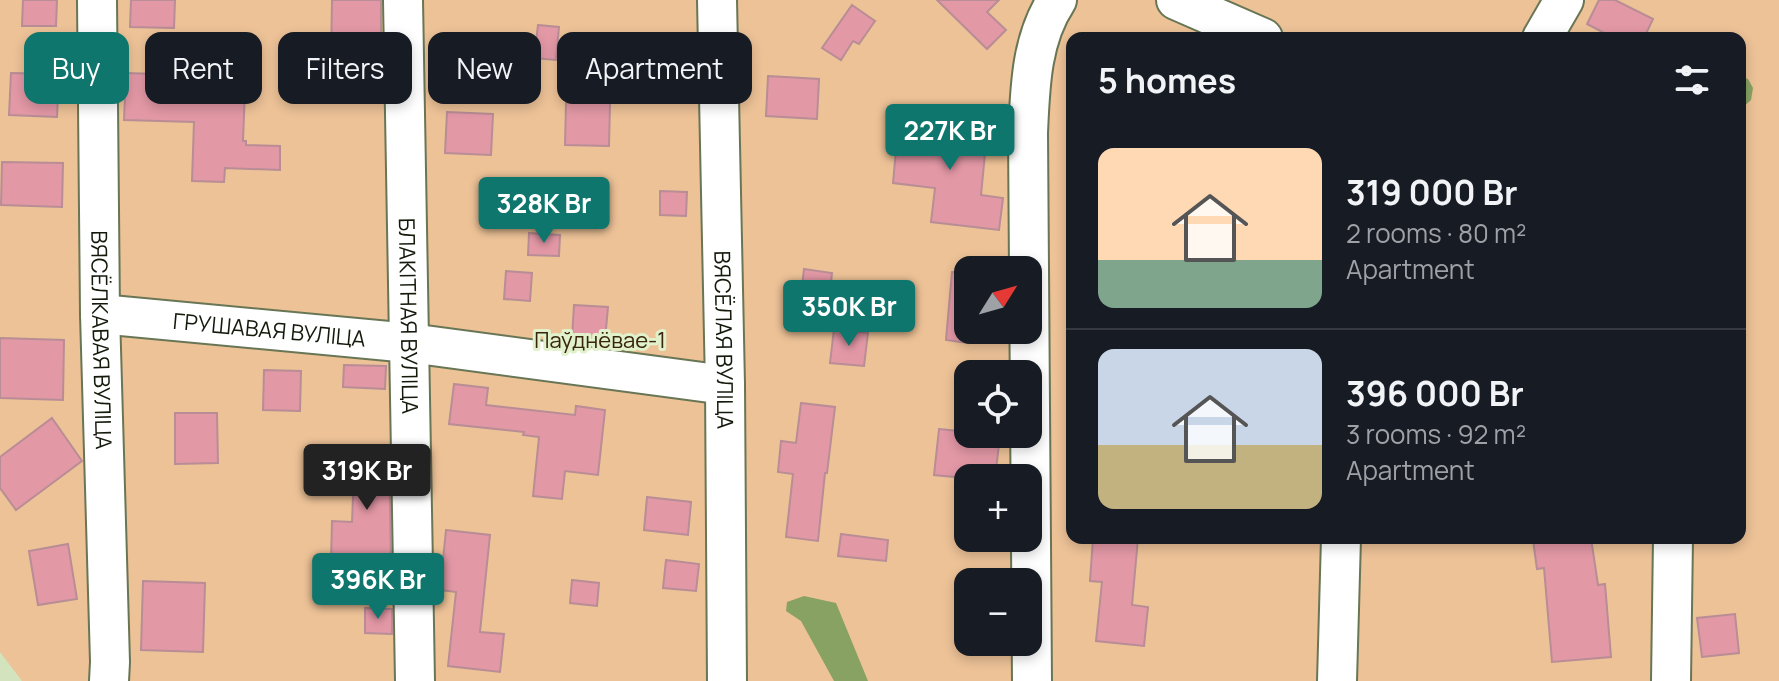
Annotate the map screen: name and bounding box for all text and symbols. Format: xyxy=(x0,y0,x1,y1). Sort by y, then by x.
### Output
chip: Buy xyxy=(24,32,129,104)
chip: Rent xyxy=(145,32,262,104)
chip: Filters xyxy=(278,32,412,104)
chip: New xyxy=(428,32,541,104)
chip: Apartment xyxy=(557,32,752,104)
text: 5 homes xyxy=(1098,57,1236,103)
icon: filters xyxy=(1670,58,1714,102)
pin: 227K Br xyxy=(876,104,1024,172)
text: 227K Br xyxy=(903,112,997,148)
text: 319 000 Br xyxy=(1346,169,1518,215)
pin: 328K Br xyxy=(470,177,618,245)
icon: home xyxy=(1162,180,1258,276)
text: 328K Br xyxy=(497,185,591,221)
text: 2 rooms · 80 m² xyxy=(1346,215,1526,251)
street label: БЛАКІТНАЯ ВУЛІЦА xyxy=(392,218,425,414)
street label: ВЯСЁЛКАВАЯ ВУЛІЦА xyxy=(84,230,119,450)
street label: ВЯСЁЛАЯ ВУЛІЦА xyxy=(707,250,740,429)
text: Apartment xyxy=(1346,251,1475,287)
north arrow xyxy=(954,256,1042,344)
map controls xyxy=(954,256,1042,656)
pin: 350K Br xyxy=(775,280,923,348)
text: 350K Br xyxy=(801,288,897,324)
street label: ГРУШАВАЯ ВУЛІЦА xyxy=(172,306,367,354)
park label: Паўднёвае-1 xyxy=(534,325,666,355)
button: locate xyxy=(954,360,1042,448)
text: 396 000 Br xyxy=(1346,370,1524,416)
icon: home xyxy=(1162,381,1258,477)
text: 3 rooms · 92 m² xyxy=(1346,416,1526,452)
pin: 319K Br xyxy=(293,444,441,512)
text: 319K Br xyxy=(322,452,412,488)
text: Apartment xyxy=(1346,452,1475,488)
button: + xyxy=(954,464,1042,552)
pin: 396K Br xyxy=(304,553,452,621)
text: 396K Br xyxy=(330,561,426,597)
button: − xyxy=(954,568,1042,656)

